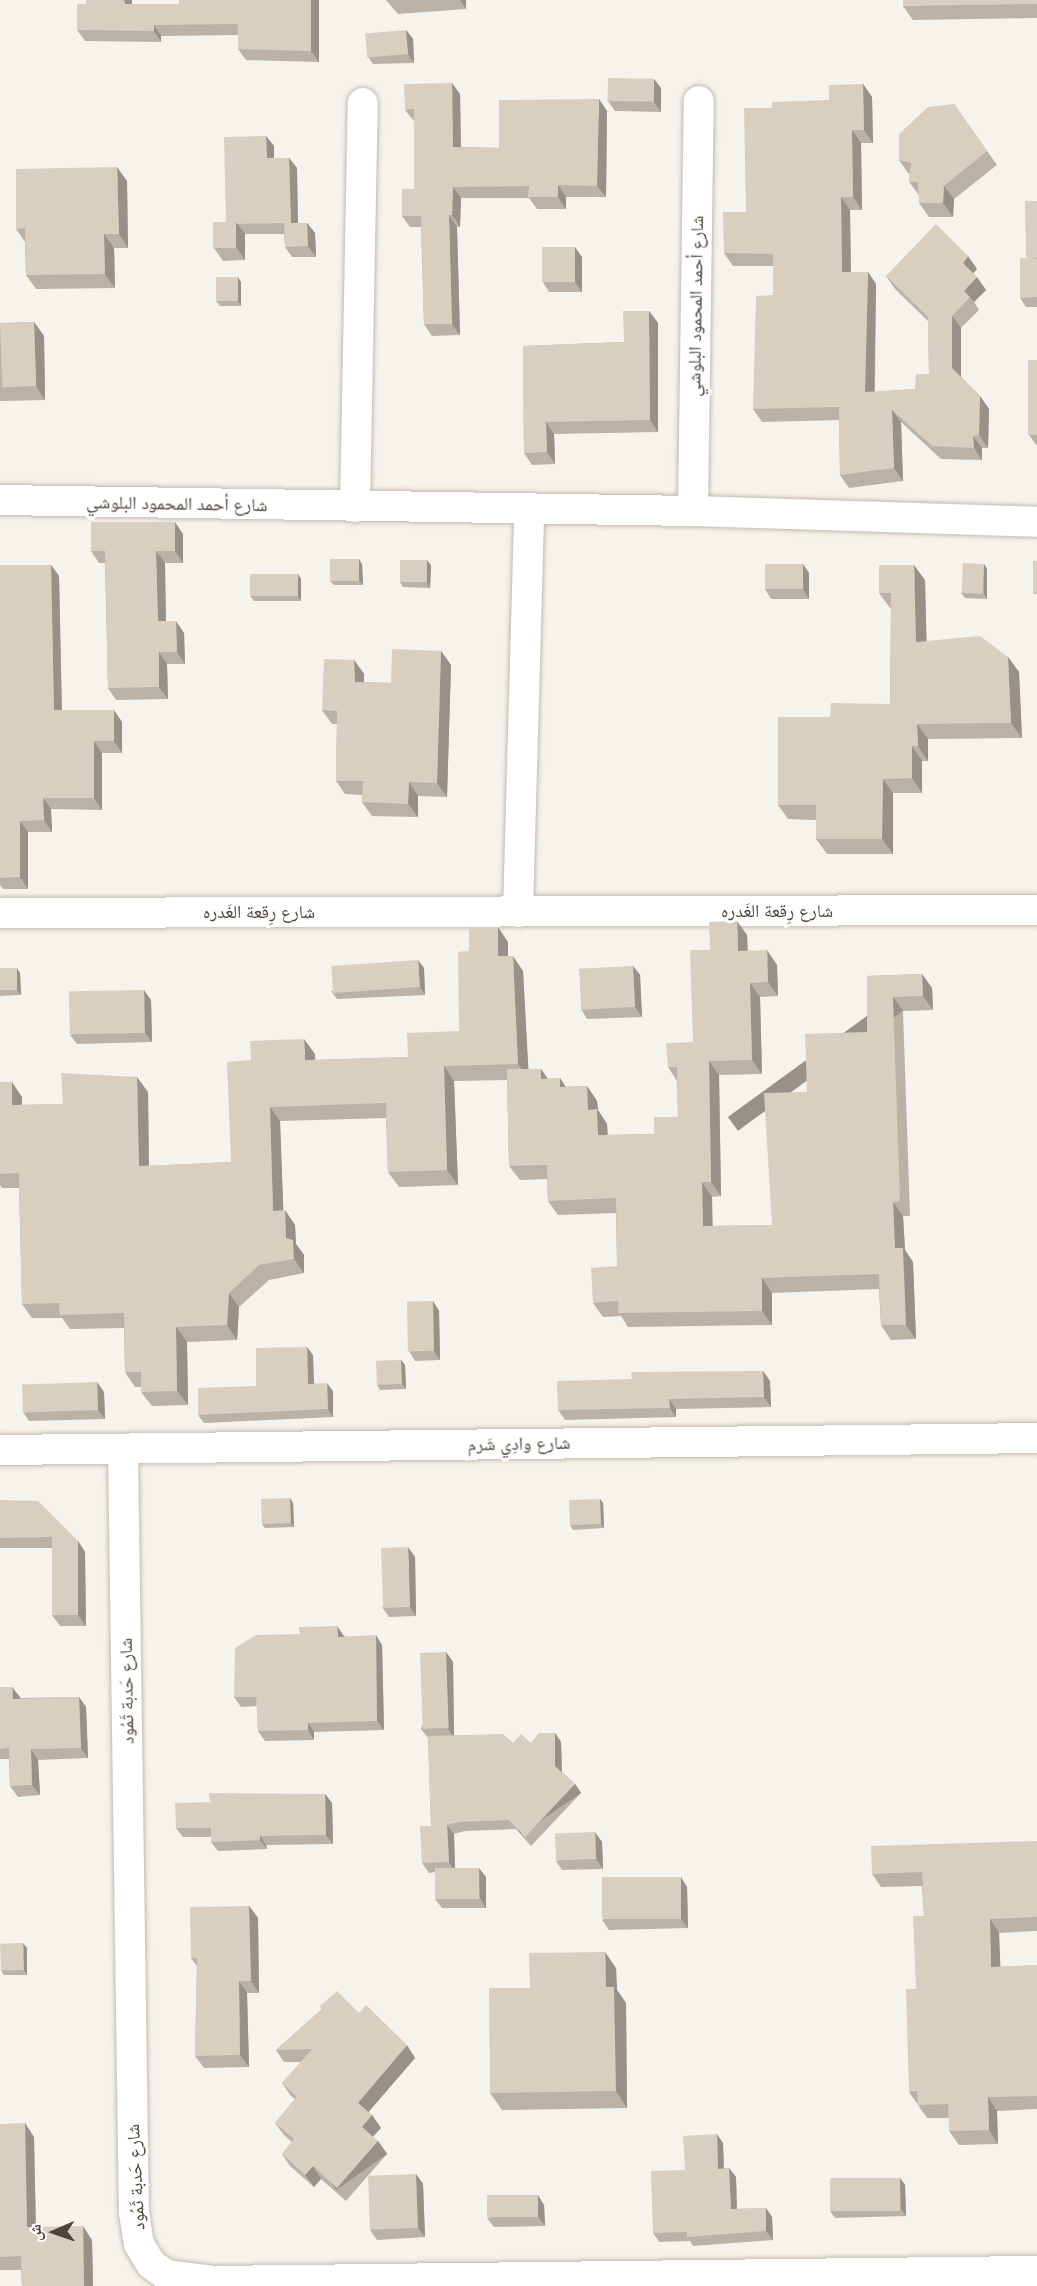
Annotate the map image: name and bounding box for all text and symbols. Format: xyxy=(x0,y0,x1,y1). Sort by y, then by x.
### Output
street label: شارع أحمد المحمود البلوشي xyxy=(684,215,708,397)
street label: شارع أحمد المحمود البلوشي xyxy=(86,492,268,516)
street label: شارع رِقعة الغَدره xyxy=(721,900,833,922)
street label: شارع رِقعة الغَدره xyxy=(203,901,315,923)
street label: شارع وادِي شَرم xyxy=(467,1432,571,1456)
street label: شارع حَدبة ثَمُود xyxy=(115,1638,139,1744)
street label: شارع حَدبة ثَمُود xyxy=(122,2123,150,2231)
north arrow xyxy=(24,2202,84,2262)
text: ش xyxy=(26,2224,45,2241)

